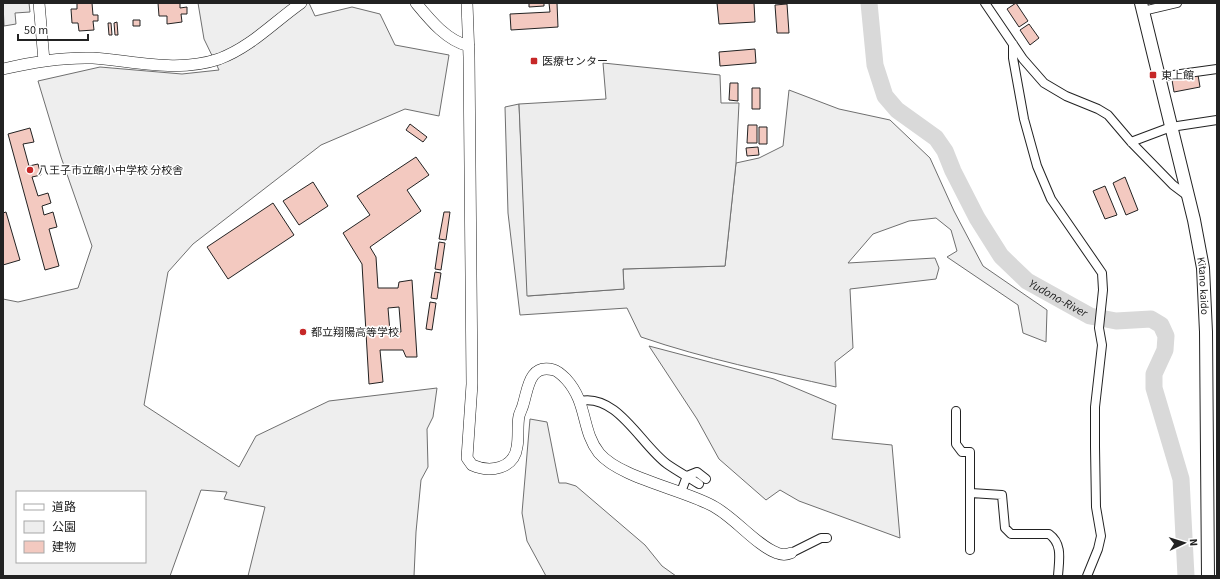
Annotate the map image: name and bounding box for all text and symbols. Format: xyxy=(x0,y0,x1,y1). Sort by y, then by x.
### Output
scale bar xyxy=(18,16,88,42)
text: 50 m xyxy=(24,22,48,39)
place label: 医療センター xyxy=(542,54,608,69)
marker: 医療センター xyxy=(529,56,539,66)
place label: 東上館 xyxy=(1161,68,1194,83)
marker: 東上館 xyxy=(1148,70,1158,80)
place label: 八王子市立館小中学校 分校舎 xyxy=(38,163,183,178)
marker: 八王子市立館小中学校 分校舎 xyxy=(25,165,35,175)
street label: Kitano kaido xyxy=(1193,256,1212,315)
water label: Yudono-River xyxy=(1025,275,1091,322)
place label: 都立翔陽高等学校 xyxy=(311,325,399,340)
marker: 都立翔陽高等学校 xyxy=(298,327,308,337)
legend xyxy=(16,491,146,563)
text: 道路 xyxy=(52,499,76,516)
text: 公園 xyxy=(52,519,76,536)
north arrow xyxy=(1164,523,1204,563)
text: N xyxy=(1186,538,1201,547)
text: 建物 xyxy=(52,539,76,556)

